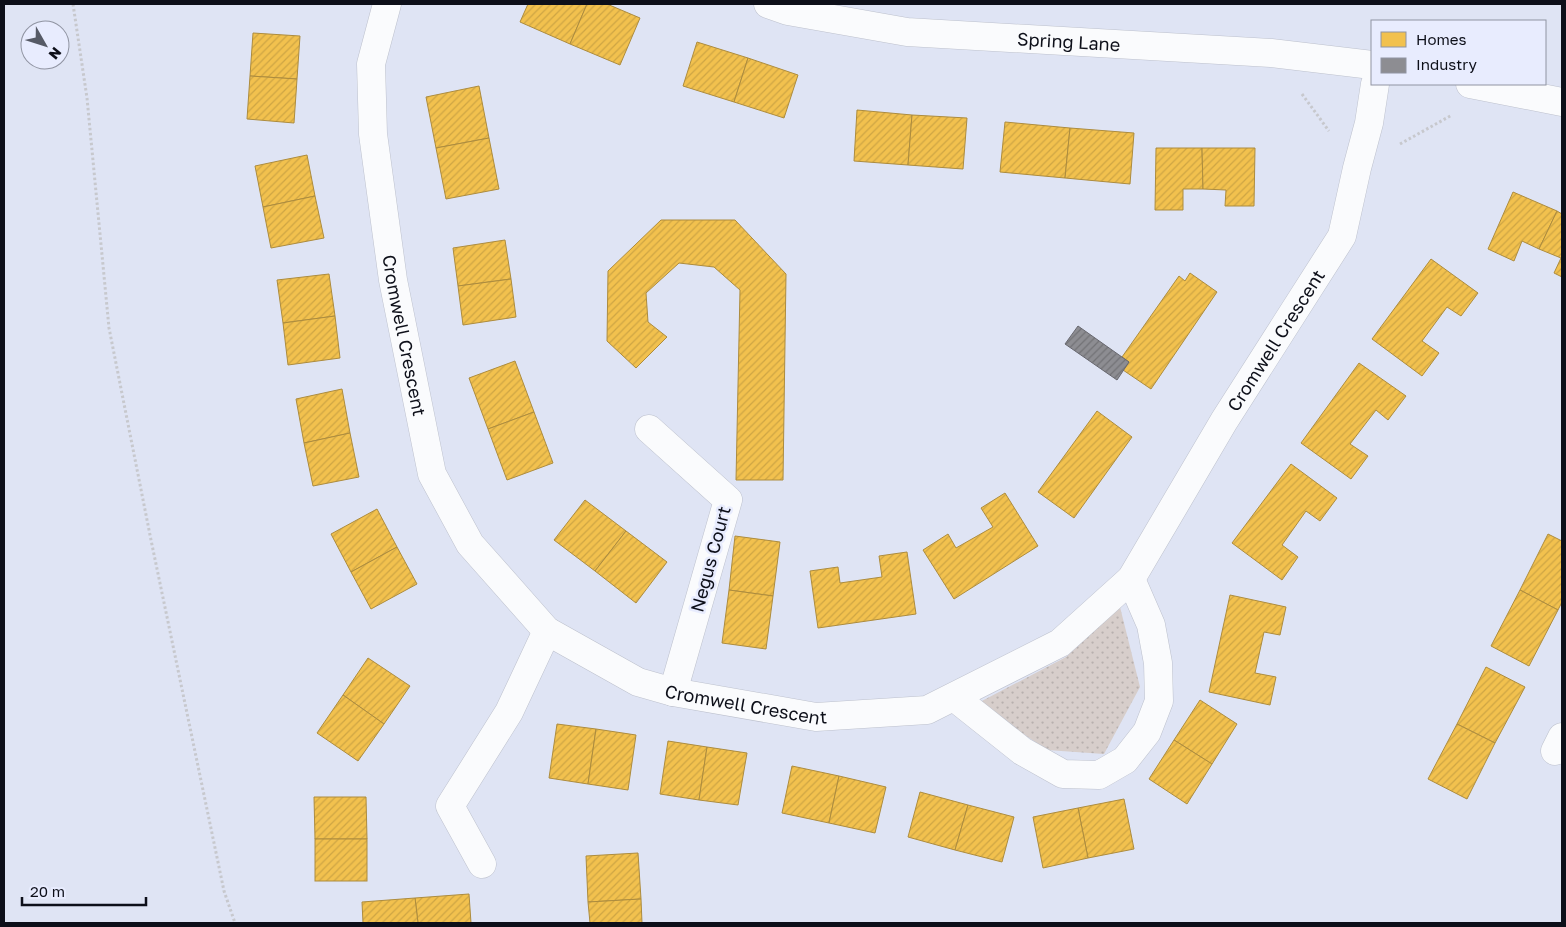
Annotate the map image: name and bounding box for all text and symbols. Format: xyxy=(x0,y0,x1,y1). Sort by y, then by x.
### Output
north arrow xyxy=(20,20,70,70)
legend xyxy=(1371,20,1546,85)
street label: Spring Lane xyxy=(1017,27,1121,55)
text: Homes xyxy=(1416,30,1466,48)
text: N xyxy=(46,44,65,63)
text: Industry xyxy=(1416,55,1477,73)
street label: Cromwell Crescent xyxy=(379,253,431,418)
street label: Cromwell Crescent xyxy=(1222,265,1329,415)
street label: Negus Court xyxy=(685,504,735,614)
street label: Cromwell Crescent xyxy=(662,679,828,728)
scale bar xyxy=(22,874,146,906)
text: 20 m xyxy=(30,882,65,900)

